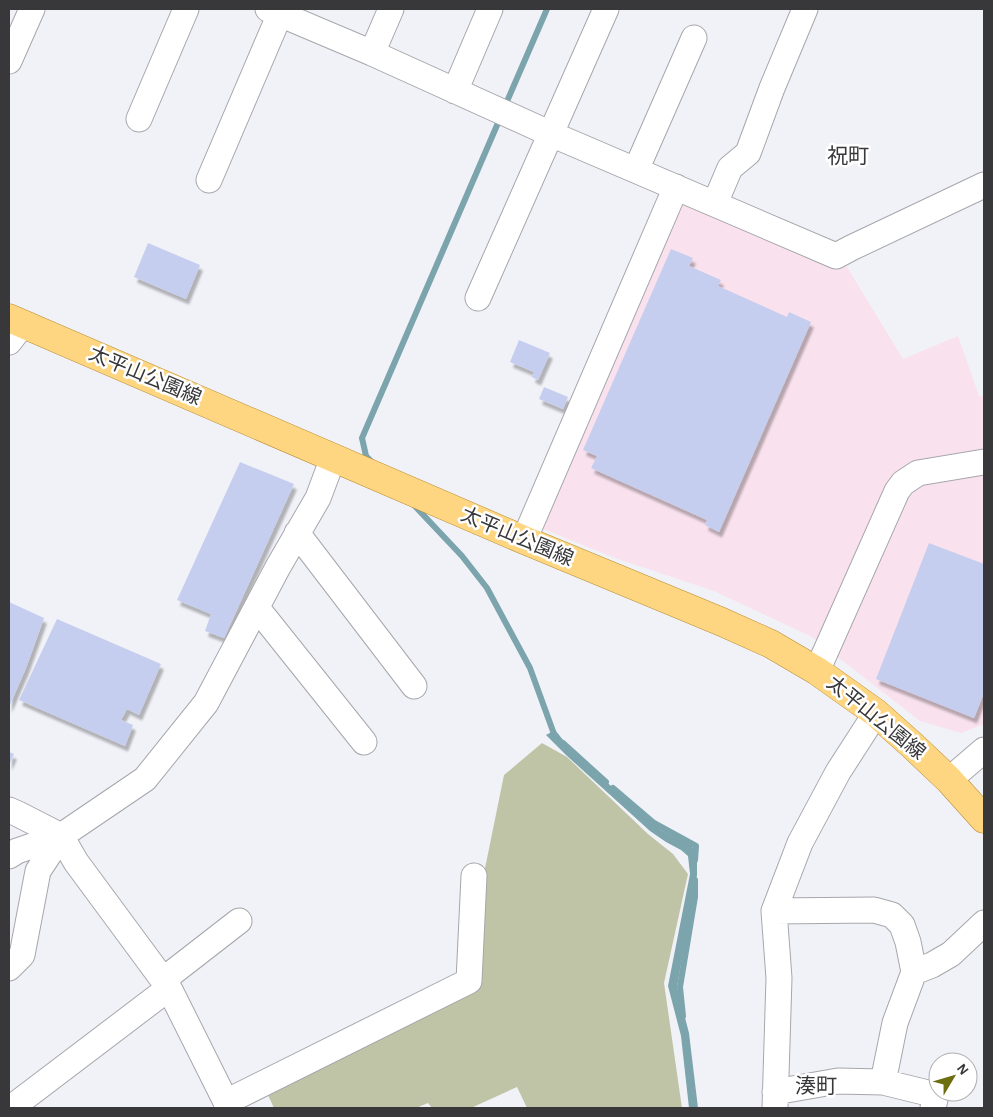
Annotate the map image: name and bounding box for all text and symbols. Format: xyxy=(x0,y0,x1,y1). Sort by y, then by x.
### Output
district label: 祝町 xyxy=(827,145,869,167)
street label: 太平山公園線 xyxy=(86,342,205,409)
street label: 太平山公園線 xyxy=(458,503,577,570)
street label: 太平山公園線 xyxy=(823,671,930,764)
north arrow xyxy=(928,1052,978,1102)
text: N xyxy=(954,1061,971,1078)
district label: 湊町 xyxy=(795,1075,837,1097)

